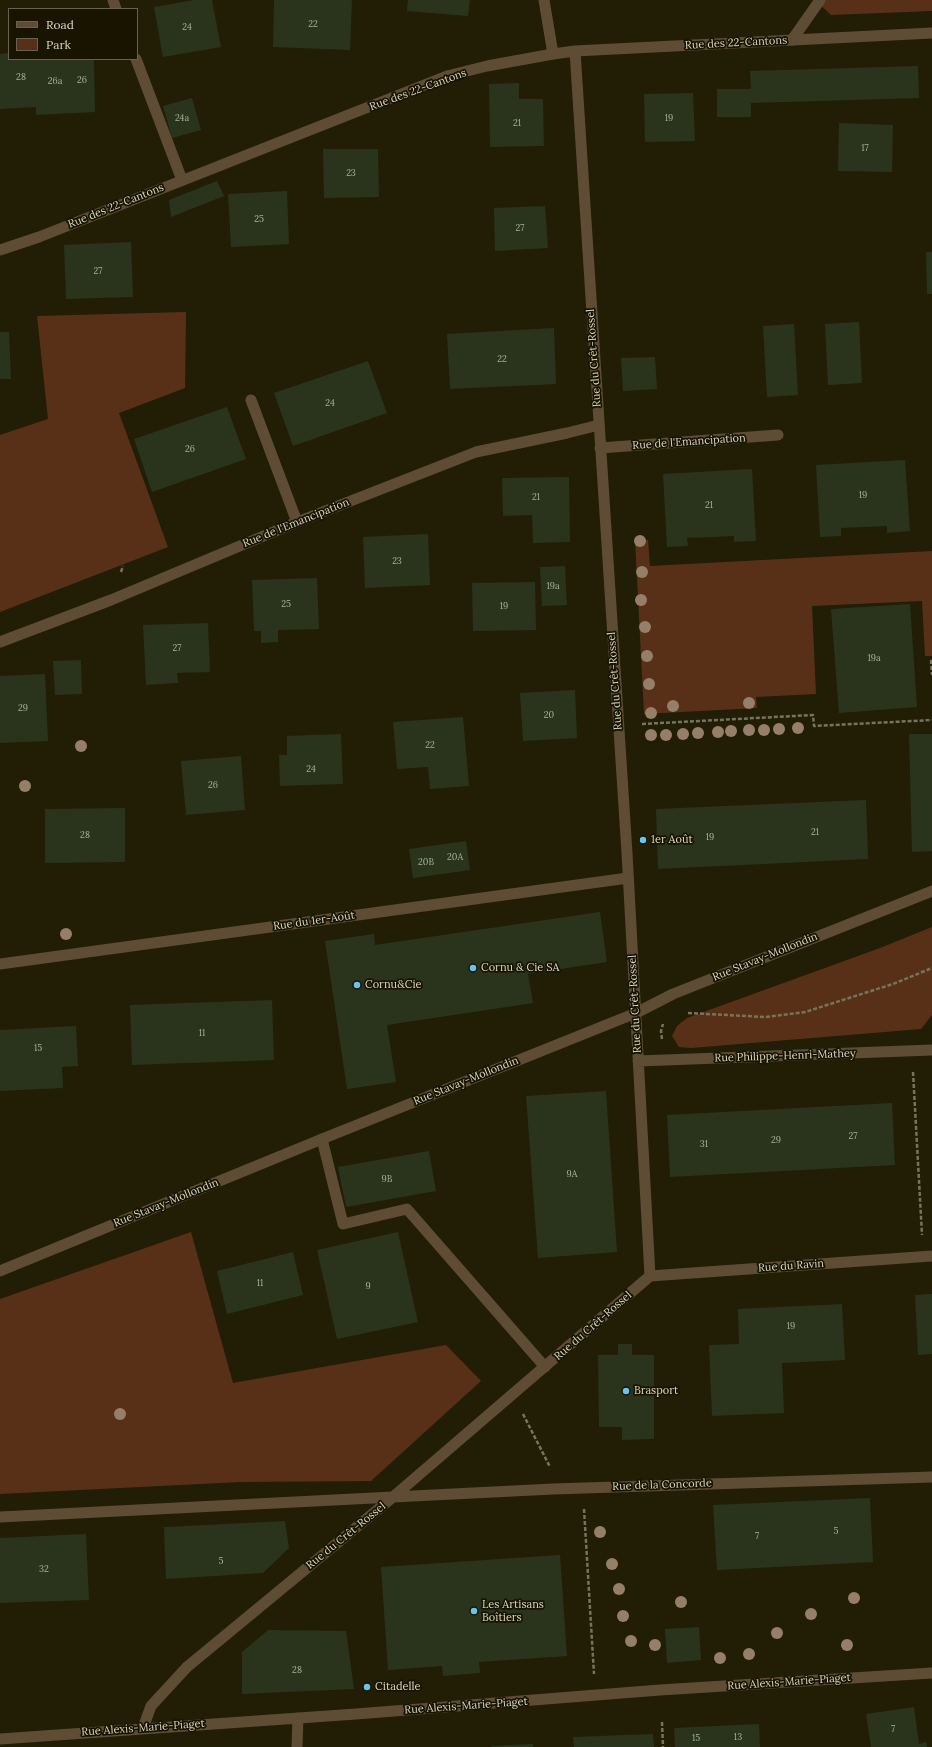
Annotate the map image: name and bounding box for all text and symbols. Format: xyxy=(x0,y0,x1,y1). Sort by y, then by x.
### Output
legend xyxy=(8,8,138,60)
text: Road xyxy=(46,17,74,32)
house number: 22 xyxy=(308,19,318,29)
house number: 24 xyxy=(182,22,192,32)
street label: Rue des 22-Cantons xyxy=(685,34,787,52)
text: Park xyxy=(46,37,71,52)
street label: Rue des 22-Cantons xyxy=(368,66,468,114)
house number: 28 xyxy=(16,72,26,82)
house number: 26 xyxy=(77,75,87,85)
house number: 26a xyxy=(48,76,62,86)
house number: 24a xyxy=(175,113,189,123)
house number: 19 xyxy=(665,113,673,123)
house number: 21 xyxy=(513,118,521,128)
house number: 17 xyxy=(861,143,869,153)
house number: 23 xyxy=(346,168,356,178)
street label: Rue des 22-Cantons xyxy=(66,181,166,231)
house number: 25 xyxy=(254,214,264,224)
house number: 27 xyxy=(516,223,524,233)
house number: 27 xyxy=(94,266,102,276)
street label: Rue du Crêt-Rossel xyxy=(584,308,604,408)
house number: 22 xyxy=(497,354,507,364)
house number: 24 xyxy=(325,398,335,408)
street label: Rue de l'Emancipation xyxy=(632,431,746,453)
house number: 26 xyxy=(185,444,195,454)
house number: 19 xyxy=(859,490,867,500)
house number: 21 xyxy=(532,492,540,502)
street label: Rue de l'Emancipation xyxy=(241,496,351,550)
house number: 21 xyxy=(705,500,713,510)
house number: 23 xyxy=(392,556,402,566)
house number: 19a xyxy=(546,581,560,591)
house number: 25 xyxy=(281,599,291,609)
house number: 19 xyxy=(500,601,508,611)
street label: Rue du Crêt-Rossel xyxy=(605,631,625,731)
house number: 27 xyxy=(173,643,181,653)
house number: 19a xyxy=(867,653,881,663)
house number: 29 xyxy=(18,703,28,713)
house number: 20 xyxy=(544,710,554,720)
house number: 22 xyxy=(425,740,435,750)
house number: 24 xyxy=(306,764,316,774)
house number: 26 xyxy=(208,780,218,790)
house number: 21 xyxy=(811,827,819,837)
house number: 28 xyxy=(80,830,90,840)
house number: 19 xyxy=(706,832,714,842)
place label: 1er Août xyxy=(651,833,693,847)
marker: 1er Août xyxy=(638,835,648,845)
house number: 20A xyxy=(447,852,463,862)
house number: 20B xyxy=(418,857,434,867)
street label: Rue du 1er-Août xyxy=(272,909,356,933)
street label: Rue Stavay-Mollondin xyxy=(710,930,820,984)
street label: Rue du Crêt-Rossel xyxy=(626,954,644,1054)
place label: Cornu & Cie SA xyxy=(481,961,559,975)
marker: Cornu & Cie SA xyxy=(468,963,478,973)
place label: Cornu&Cie xyxy=(365,978,422,992)
marker: Cornu&Cie xyxy=(352,980,362,990)
house number: 11 xyxy=(199,1028,205,1038)
house number: 15 xyxy=(34,1043,42,1053)
street label: Rue Philippe-Henri-Mathey xyxy=(714,1047,856,1065)
street label: Rue Stavay-Mollondin xyxy=(411,1054,521,1108)
house number: 27 xyxy=(849,1131,857,1141)
house number: 29 xyxy=(771,1135,781,1145)
house number: 31 xyxy=(700,1139,708,1149)
house number: 9A xyxy=(567,1169,577,1179)
house number: 9B xyxy=(382,1174,392,1184)
street label: Rue Stavay-Mollondin xyxy=(111,1176,221,1230)
street label: Rue du Ravin xyxy=(758,1257,824,1275)
house number: 11 xyxy=(257,1278,263,1288)
house number: 9 xyxy=(365,1281,371,1291)
street label: Rue du Crêt-Rossel xyxy=(552,1289,634,1363)
house number: 19 xyxy=(787,1321,795,1331)
place label: Brasport xyxy=(634,1384,678,1398)
marker: Brasport xyxy=(621,1386,631,1396)
street label: Rue de la Concorde xyxy=(612,1477,712,1493)
street label: Rue du Crêt-Rossel xyxy=(304,1500,388,1572)
house number: 5 xyxy=(834,1526,838,1536)
house number: 7 xyxy=(755,1531,759,1541)
house number: 5 xyxy=(219,1556,223,1566)
house number: 32 xyxy=(39,1564,49,1574)
place label: Les Artisans Boîtiers xyxy=(482,1598,544,1624)
marker: Les Artisans Boîtiers xyxy=(469,1606,479,1616)
house number: 28 xyxy=(292,1665,302,1675)
street label: Rue Alexis-Marie-Piaget xyxy=(727,1671,851,1693)
place label: Citadelle xyxy=(375,1680,420,1694)
marker: Citadelle xyxy=(362,1682,372,1692)
street label: Rue Alexis-Marie-Piaget xyxy=(404,1695,528,1717)
street label: Rue Alexis-Marie-Piaget xyxy=(81,1717,205,1739)
house number: 7 xyxy=(891,1724,895,1734)
house number: 13 xyxy=(734,1732,742,1742)
house number: 15 xyxy=(692,1733,700,1743)

